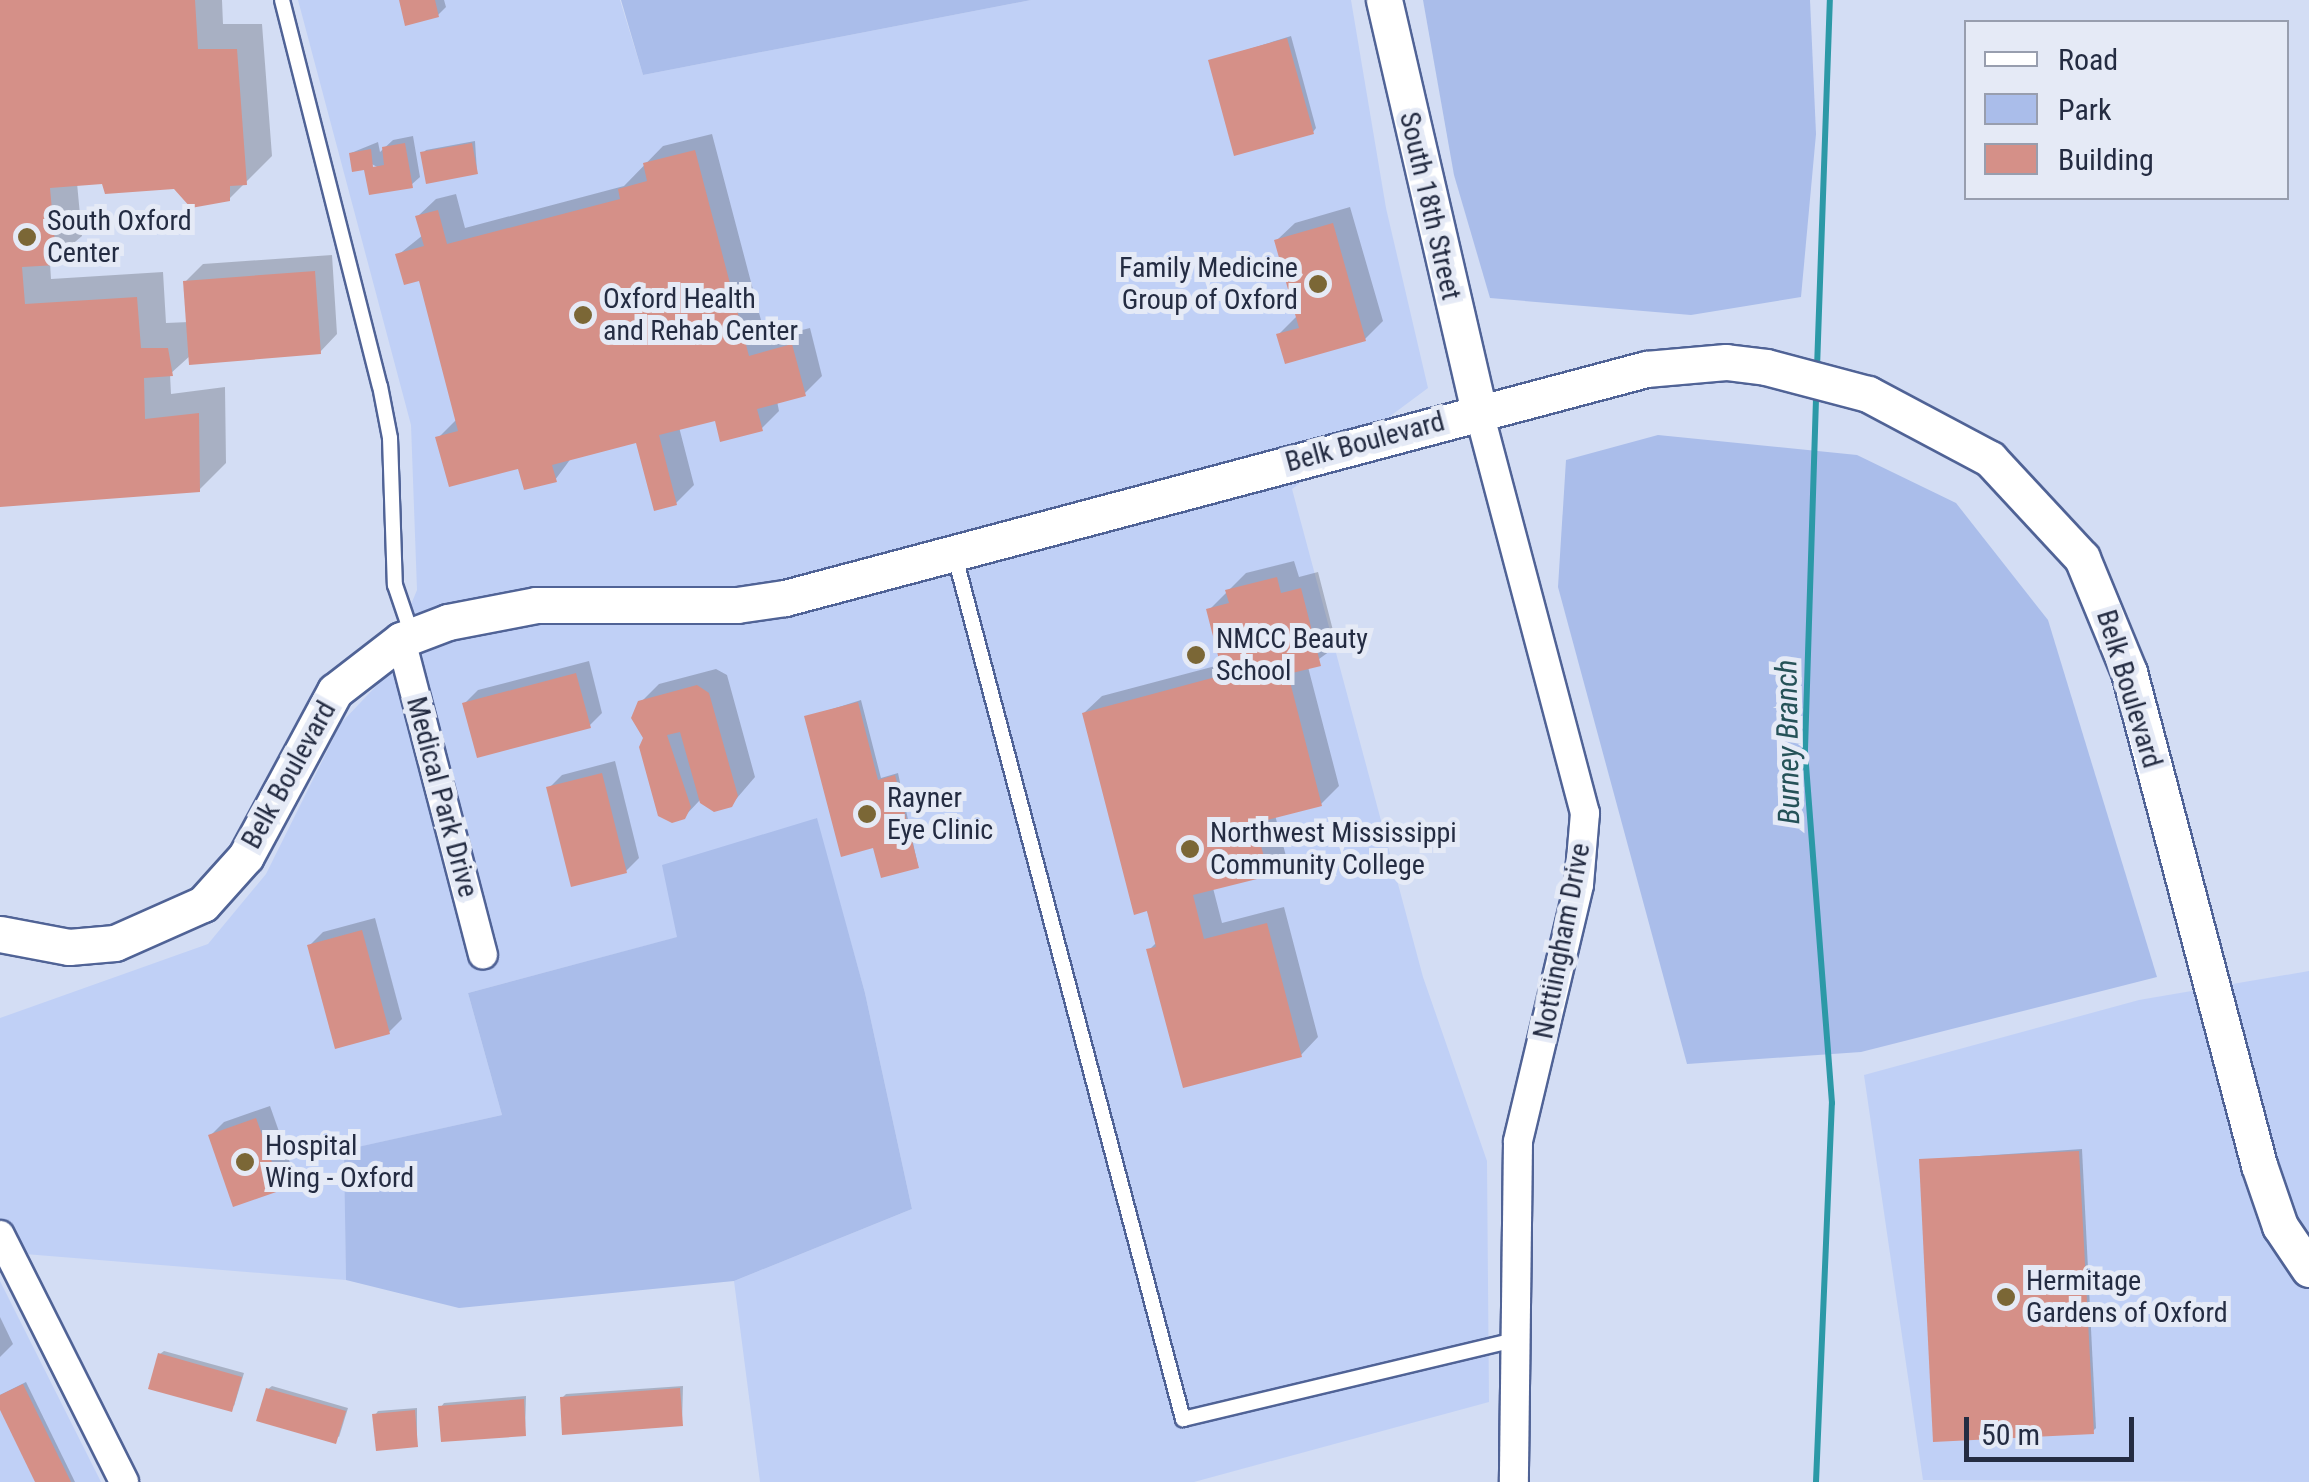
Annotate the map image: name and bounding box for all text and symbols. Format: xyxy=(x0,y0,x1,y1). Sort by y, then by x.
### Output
legend xyxy=(1964,20,2289,200)
text: Road xyxy=(2058,42,2118,77)
text: Park xyxy=(2058,92,2112,127)
street label: South 18th Street xyxy=(1392,109,1468,303)
text: Building xyxy=(2058,142,2154,177)
place label: South Oxford Center xyxy=(47,204,192,270)
marker: South Oxford Center xyxy=(16,226,38,248)
place label: Family Medicine Group of Oxford xyxy=(1119,251,1298,317)
marker: Family Medicine Group of Oxford xyxy=(1307,273,1329,295)
place label: Oxford Health and Rehab Center xyxy=(603,282,798,348)
marker: Oxford Health and Rehab Center xyxy=(572,304,594,326)
street label: Belk Boulevard xyxy=(1282,405,1448,479)
street label: Belk Boulevard xyxy=(2089,606,2169,772)
place label: NMCC Beauty School xyxy=(1216,622,1368,688)
marker: NMCC Beauty School xyxy=(1185,644,1207,666)
water label: Burney Branch xyxy=(1769,659,1807,825)
street label: Medical Park Drive xyxy=(399,693,485,901)
street label: Belk Boulevard xyxy=(235,695,343,855)
place label: Rayner Eye Clinic xyxy=(887,781,993,847)
marker: Rayner Eye Clinic xyxy=(856,803,878,825)
place label: Northwest Mississippi Community College xyxy=(1210,816,1457,882)
marker: Northwest Mississippi Community College xyxy=(1179,838,1201,860)
street label: Nottiingham Drive xyxy=(1527,840,1597,1042)
place label: Hospital Wing - Oxford xyxy=(265,1129,414,1195)
marker: Hospital Wing - Oxford xyxy=(234,1151,256,1173)
place label: Hermitage Gardens of Oxford xyxy=(2026,1264,2228,1330)
marker: Hermitage Gardens of Oxford xyxy=(1995,1286,2017,1308)
scale bar xyxy=(1969,1397,2139,1459)
text: 50 m xyxy=(1981,1417,2040,1452)

